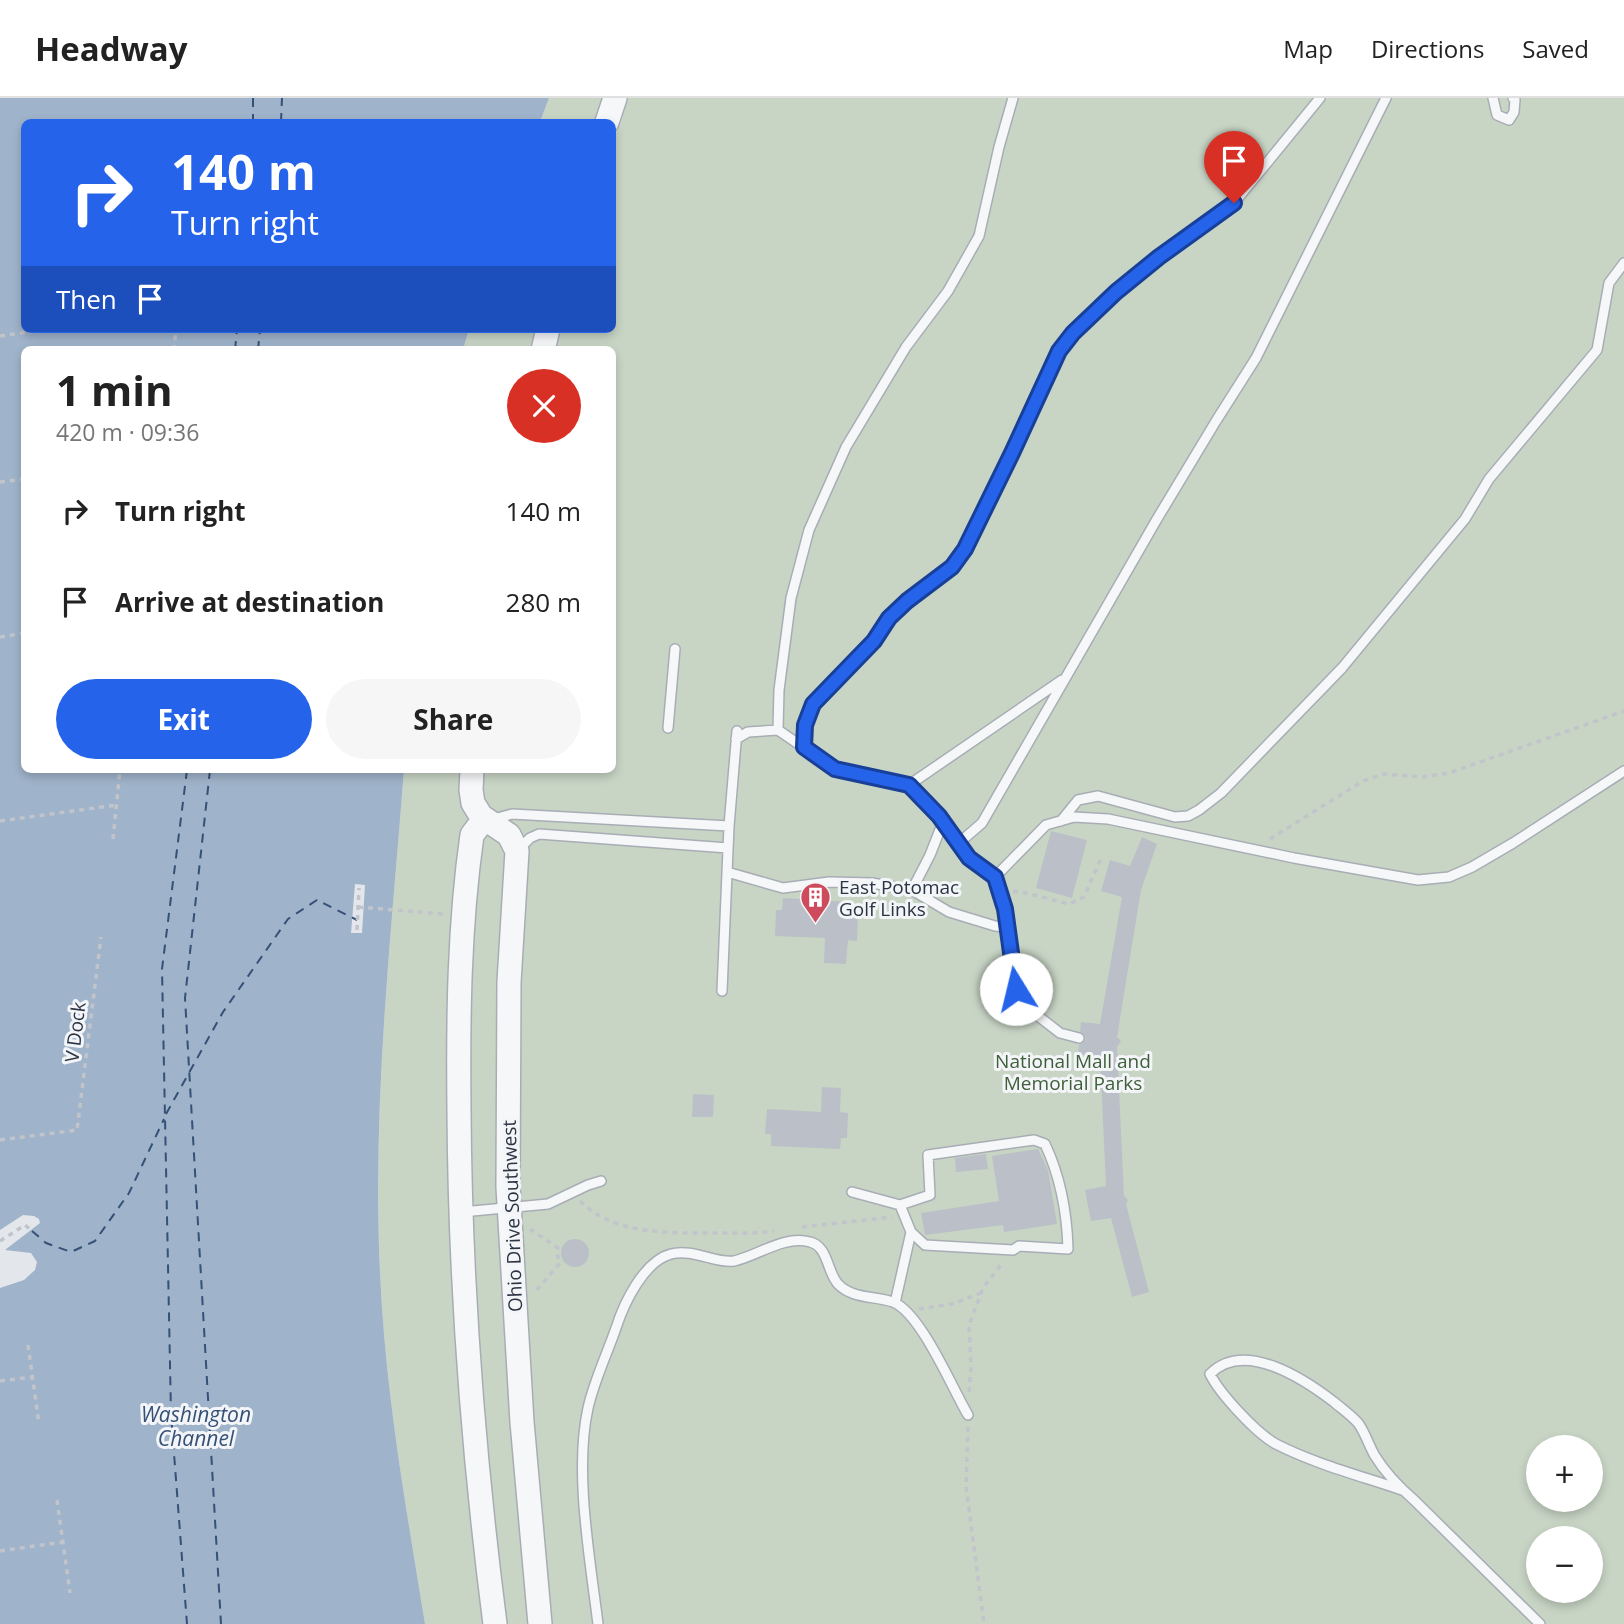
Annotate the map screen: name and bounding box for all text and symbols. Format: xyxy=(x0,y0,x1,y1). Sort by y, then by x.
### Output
text: Headway xyxy=(35,26,188,71)
text: Map xyxy=(1283,32,1333,65)
text: Directions xyxy=(1371,32,1484,65)
text: Saved xyxy=(1522,32,1589,65)
pin xyxy=(1204,131,1264,203)
text: 140 m xyxy=(171,138,316,204)
icon: arrive xyxy=(1215,142,1253,180)
icon: right xyxy=(56,147,147,238)
text: Turn right xyxy=(171,201,319,244)
icon: arrive xyxy=(131,280,169,318)
text: Then xyxy=(56,281,117,317)
text: 1 min xyxy=(56,361,173,418)
button: close xyxy=(507,369,581,443)
text: 420 m · 09:36 xyxy=(56,416,199,448)
icon: right xyxy=(56,492,94,530)
text: Turn right xyxy=(115,493,246,529)
text: 140 m xyxy=(506,493,581,529)
icon: arrive xyxy=(56,583,94,621)
text: Arrive at destination xyxy=(115,584,384,620)
text: 280 m xyxy=(506,584,581,620)
button: Exit xyxy=(56,679,312,759)
button: Share xyxy=(326,679,581,759)
place label: East Potomac Golf Links xyxy=(839,874,959,922)
building icon: East Potomac Golf Links xyxy=(799,881,833,925)
position arrow xyxy=(979,952,1053,1026)
street label: V Dock xyxy=(58,1000,92,1064)
park label: National Mall and Memorial Parks xyxy=(995,1048,1151,1096)
street label: Ohio Drive Southwest xyxy=(496,1119,528,1312)
water label: Washington Channel xyxy=(141,1400,251,1452)
map controls xyxy=(1526,1435,1603,1603)
button: + xyxy=(1526,1435,1603,1512)
button: − xyxy=(1526,1526,1603,1603)

